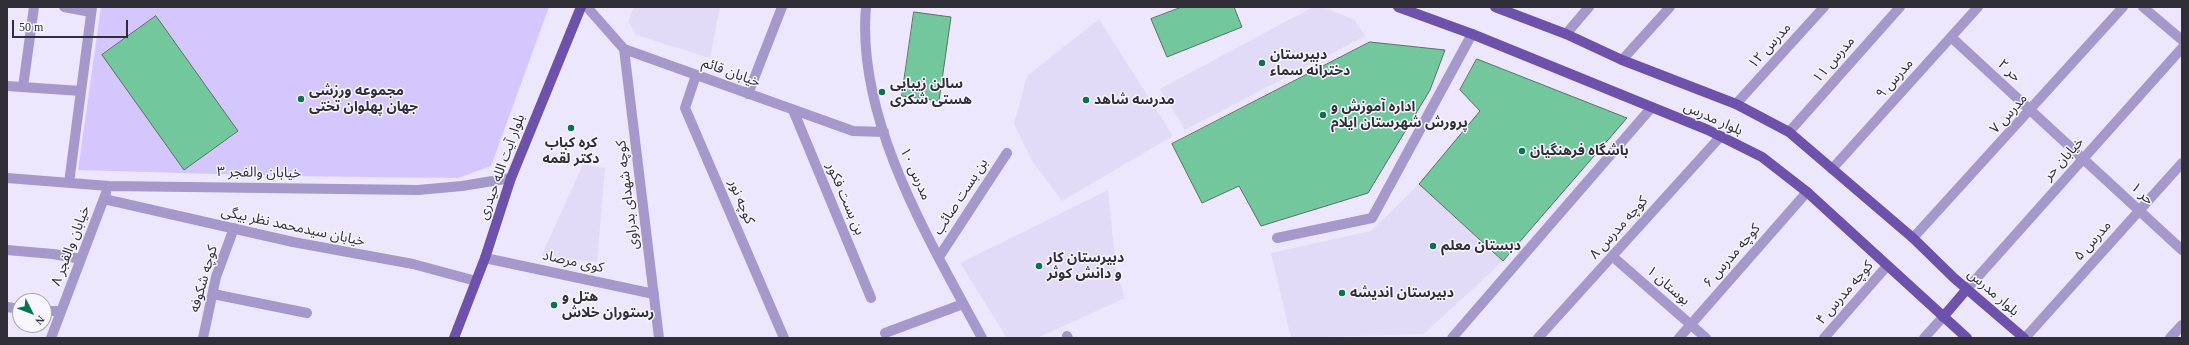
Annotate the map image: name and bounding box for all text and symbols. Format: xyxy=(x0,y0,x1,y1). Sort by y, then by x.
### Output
scale bar xyxy=(14,12,130,38)
text: 50 m xyxy=(19,20,43,34)
street label: مدرس ۱۲ xyxy=(1745,20,1795,72)
street label: مدرس ۱۱ xyxy=(1809,33,1859,87)
place label: دبیرستان دخترانه سماء xyxy=(1270,47,1350,80)
street label: خیابان قائم xyxy=(700,55,762,91)
street label: مدرس ۹ xyxy=(1873,56,1917,102)
street label: حر ۲ xyxy=(1994,56,2024,86)
marker: دبیرستان دخترانه سماء xyxy=(1257,58,1267,68)
place label: سالن زیبایی هستی شکری xyxy=(890,76,972,108)
place label: مجموعه ورزشی جهان پهلوان تختی xyxy=(309,83,418,116)
marker: سالن زیبایی هستی شکری xyxy=(877,87,887,97)
street label: مدرس ۷ xyxy=(1987,91,2031,137)
place label: مدرسه شاهد xyxy=(1094,92,1175,108)
marker: مجموعه ورزشی جهان پهلوان تختی xyxy=(296,94,306,104)
marker: مدرسه شاهد xyxy=(1081,95,1091,105)
place label: اداره آموزش و پرورش شهرستان ایلام xyxy=(1331,99,1468,132)
street label: بلوار مدرس xyxy=(1681,99,1745,139)
marker: اداره آموزش و پرورش شهرستان ایلام xyxy=(1318,110,1328,120)
street label: بلوار آیت الله حیدری xyxy=(475,112,529,222)
marker: کره کباب دکتر لقمه xyxy=(566,123,576,133)
street label: خیابان حر xyxy=(2040,134,2088,184)
place label: کره کباب دکتر لقمه xyxy=(542,135,600,168)
street label: کوچه شهدای بدراوی xyxy=(613,139,643,251)
place label: باشگاه فرهنگیان xyxy=(1530,143,1629,159)
street label: مدرس ۱۰ xyxy=(896,145,934,203)
marker: باشگاه فرهنگیان xyxy=(1517,146,1527,156)
street label: بن بست صائب xyxy=(930,156,992,238)
street label: بن بست فکور xyxy=(822,160,868,238)
street label: خیابان والفجر ۳ xyxy=(217,164,301,182)
street label: کوچه نور xyxy=(725,177,757,227)
street label: حر ۱ xyxy=(2127,179,2157,209)
street label: کوچه مدرس ۸ xyxy=(1586,193,1652,263)
street label: خیابان والفجر ۸ xyxy=(48,203,94,289)
street label: خیابان سیدمحمد نظر بیگی xyxy=(220,204,366,250)
street label: مدرس ۵ xyxy=(2071,218,2115,264)
street label: کوچه مدرس ۶ xyxy=(1700,221,1764,291)
place label: دبستان معلم xyxy=(1441,238,1521,254)
marker: دبستان معلم xyxy=(1428,241,1438,251)
street label: کوچه شکوفه xyxy=(186,244,222,314)
street label: کوی مرصاد xyxy=(541,247,605,277)
place label: دبیرستان کار و دانش کوثر xyxy=(1047,250,1124,282)
street label: کوچه مدرس ۴ xyxy=(1813,258,1877,328)
marker: دبیرستان کار و دانش کوثر xyxy=(1034,261,1044,271)
street label: بوستان ۱ xyxy=(1643,263,1693,309)
street label: بلوار مدرس xyxy=(1964,266,2022,320)
place label: دبیرستان اندیشه xyxy=(1350,285,1454,301)
marker: دبیرستان اندیشه xyxy=(1337,288,1347,298)
place label: هتل و رستوران خلاش xyxy=(562,289,654,322)
north arrow xyxy=(12,293,52,333)
marker: هتل و رستوران خلاش xyxy=(549,300,559,310)
text: N xyxy=(33,313,47,327)

